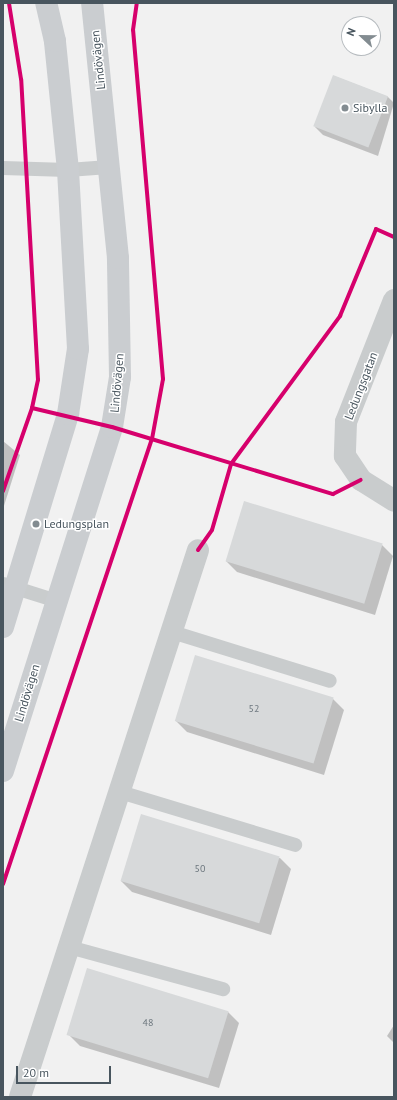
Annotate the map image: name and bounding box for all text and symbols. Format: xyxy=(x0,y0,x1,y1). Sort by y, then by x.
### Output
north arrow xyxy=(341,16,381,56)
text: N xyxy=(343,26,359,38)
street label: Lindövägen xyxy=(88,30,108,90)
place label: Sibylla xyxy=(353,101,387,115)
marker: Sibylla xyxy=(340,103,350,113)
street label: Ledungsgatan xyxy=(341,350,381,422)
street label: Lindövägen xyxy=(107,353,127,413)
place label: Ledungsplan xyxy=(44,517,109,531)
marker: Ledungsplan xyxy=(31,519,41,529)
street label: Lindövägen xyxy=(11,662,43,724)
house number: 52 xyxy=(249,703,259,715)
house number: 50 xyxy=(195,863,205,875)
house number: 48 xyxy=(143,1017,153,1029)
scale bar xyxy=(18,1058,113,1084)
text: 20 m xyxy=(23,1065,49,1080)

